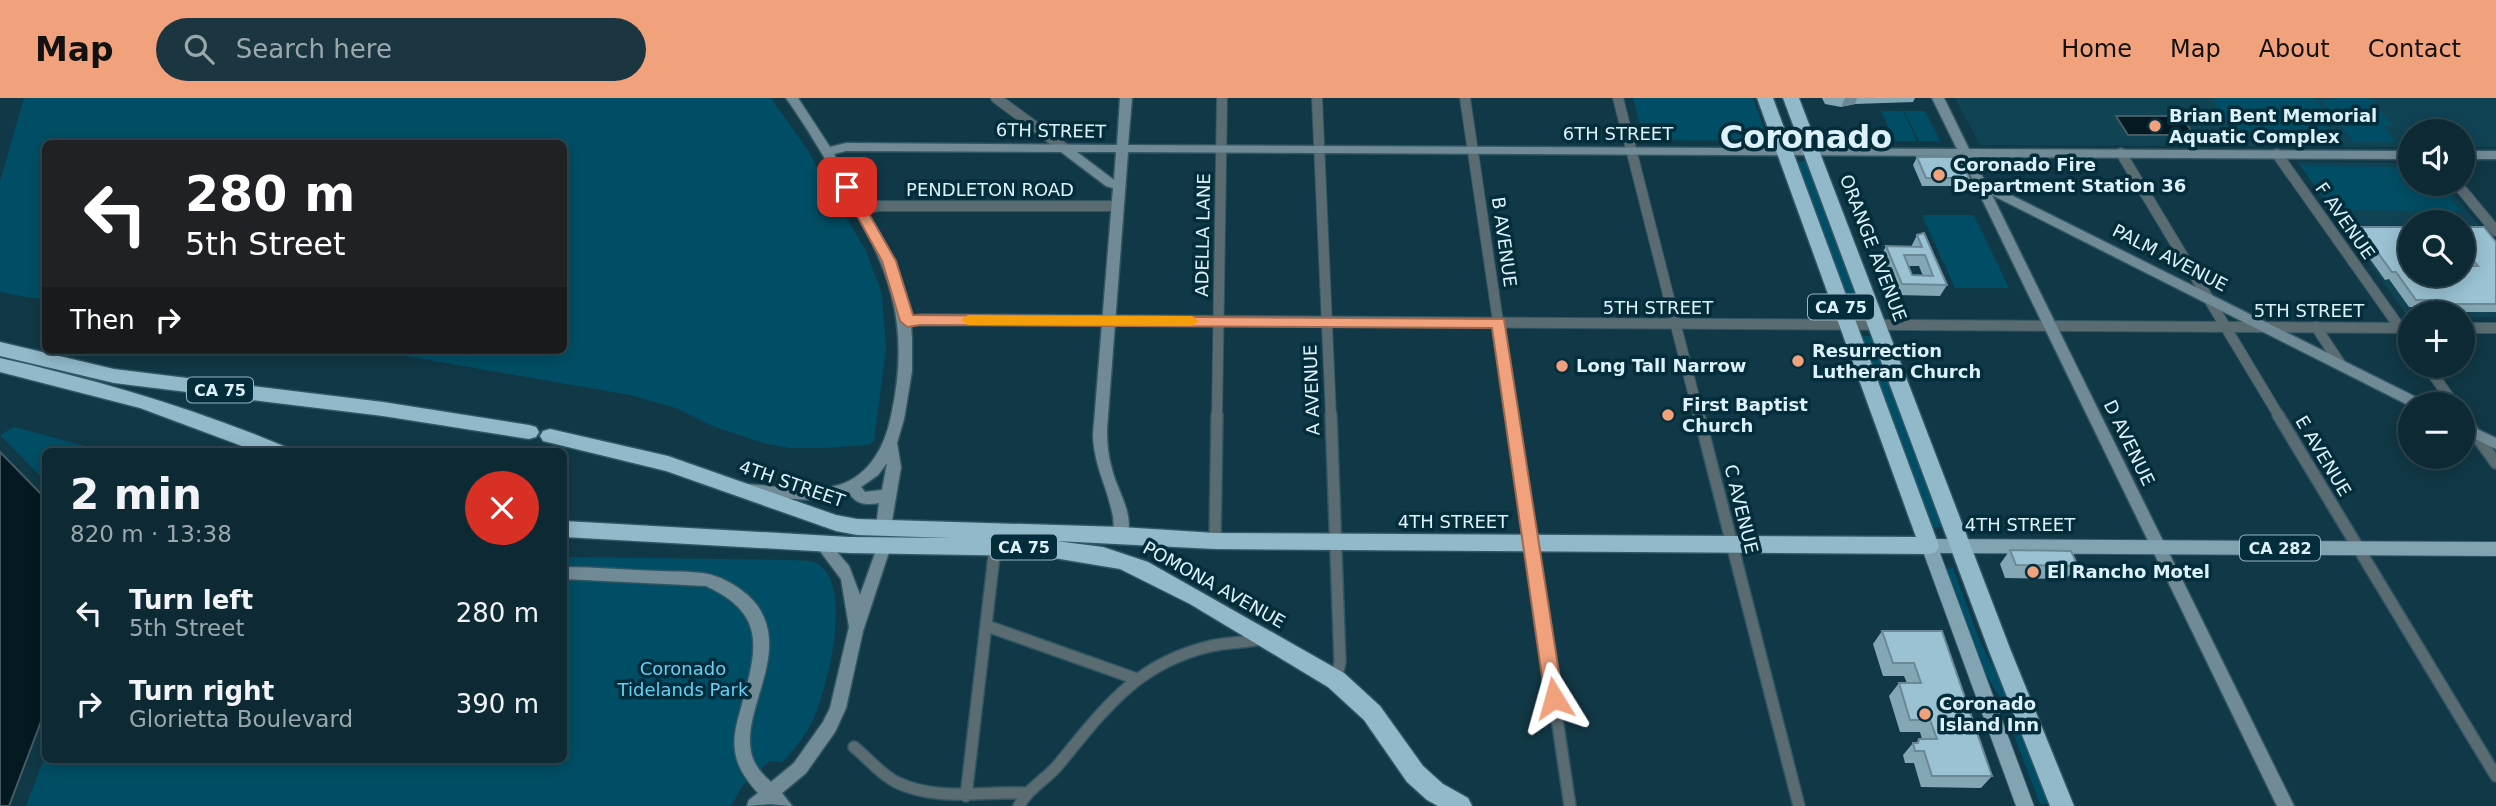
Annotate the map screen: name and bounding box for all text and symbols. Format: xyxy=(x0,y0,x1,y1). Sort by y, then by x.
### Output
search box xyxy=(156,18,646,81)
text: Map xyxy=(35,30,114,69)
icon: search xyxy=(180,30,218,68)
text: Search here xyxy=(236,34,392,64)
text: Home xyxy=(2061,35,2132,63)
text: Map xyxy=(2170,35,2221,63)
text: About xyxy=(2259,35,2330,63)
text: Contact xyxy=(2368,35,2461,63)
place label: Brian Bent Memorial Aquatic Complex xyxy=(2169,105,2377,147)
district label: Coronado xyxy=(1720,118,1892,156)
marker: Brian Bent Memorial Aquatic Complex xyxy=(2147,118,2163,134)
street label: 6TH STREET xyxy=(996,119,1107,142)
map controls xyxy=(2398,119,2475,469)
button: sound xyxy=(2398,119,2475,196)
street label: 6TH STREET xyxy=(1563,123,1674,144)
place label: Coronado Fire Department Station 36 xyxy=(1953,154,2186,196)
pin xyxy=(817,157,877,217)
text: 280 m xyxy=(185,166,355,223)
marker: Coronado Fire Department Station 36 xyxy=(1931,167,1947,183)
icon: left xyxy=(70,168,161,259)
icon: arrive xyxy=(828,168,866,206)
street label: ORANGE AVENUE xyxy=(1836,171,1911,324)
street label: ADELLA LANE xyxy=(1191,173,1214,297)
street label: F AVENUE xyxy=(2311,178,2380,263)
street label: PENDLETON ROAD xyxy=(906,179,1074,200)
street label: B AVENUE xyxy=(1488,195,1521,288)
button: search xyxy=(2398,210,2475,287)
street label: PALM AVENUE xyxy=(2109,220,2231,296)
text: 5th Street xyxy=(185,225,346,263)
road number: CA 75 xyxy=(1808,294,1874,320)
street label: 5TH STREET xyxy=(1603,297,1714,318)
street label: 5TH STREET xyxy=(2254,300,2365,321)
icon: right xyxy=(149,301,187,339)
button: + xyxy=(2398,301,2475,378)
text: Then xyxy=(70,305,135,335)
place label: Resurrection Lutheran Church xyxy=(1812,340,1981,382)
street label: A AVENUE xyxy=(1299,344,1324,436)
marker: Resurrection Lutheran Church xyxy=(1790,353,1806,369)
place label: Long Tall Narrow xyxy=(1576,355,1746,376)
marker: Long Tall Narrow xyxy=(1554,358,1570,374)
road number: CA 75 xyxy=(187,378,253,402)
button: − xyxy=(2398,392,2475,469)
place label: First Baptist Church xyxy=(1682,394,1808,436)
street label: D AVENUE xyxy=(2100,397,2159,489)
marker: First Baptist Church xyxy=(1660,407,1676,423)
street label: E AVENUE xyxy=(2291,412,2356,500)
street label: 4TH STREET xyxy=(737,456,849,512)
street label: C AVENUE xyxy=(1720,462,1763,556)
text: 2 min xyxy=(70,470,202,519)
button: close xyxy=(465,471,539,545)
street label: 4TH STREET xyxy=(1398,511,1509,532)
street label: 4TH STREET xyxy=(1965,514,2076,535)
text: 820 m · 13:38 xyxy=(70,521,232,547)
road number: CA 75 xyxy=(991,534,1057,560)
road number: CA 282 xyxy=(2240,536,2320,561)
street label: POMONA AVENUE xyxy=(1140,537,1289,632)
place label: El Rancho Motel xyxy=(2047,561,2210,582)
marker: El Rancho Motel xyxy=(2025,564,2041,580)
text: Turn left xyxy=(129,585,253,615)
icon: left xyxy=(70,594,108,632)
text: 280 m xyxy=(456,598,539,628)
text: 5th Street xyxy=(129,615,244,641)
park label: Coronado Tidelands Park xyxy=(617,658,749,700)
position arrow xyxy=(1517,661,1591,735)
text: Turn right xyxy=(129,676,274,706)
icon: right xyxy=(70,685,108,723)
text: 390 m xyxy=(456,689,539,719)
place label: Coronado Island Inn xyxy=(1939,693,2039,735)
text: Glorietta Boulevard xyxy=(129,706,353,732)
marker: Coronado Island Inn xyxy=(1917,706,1933,722)

